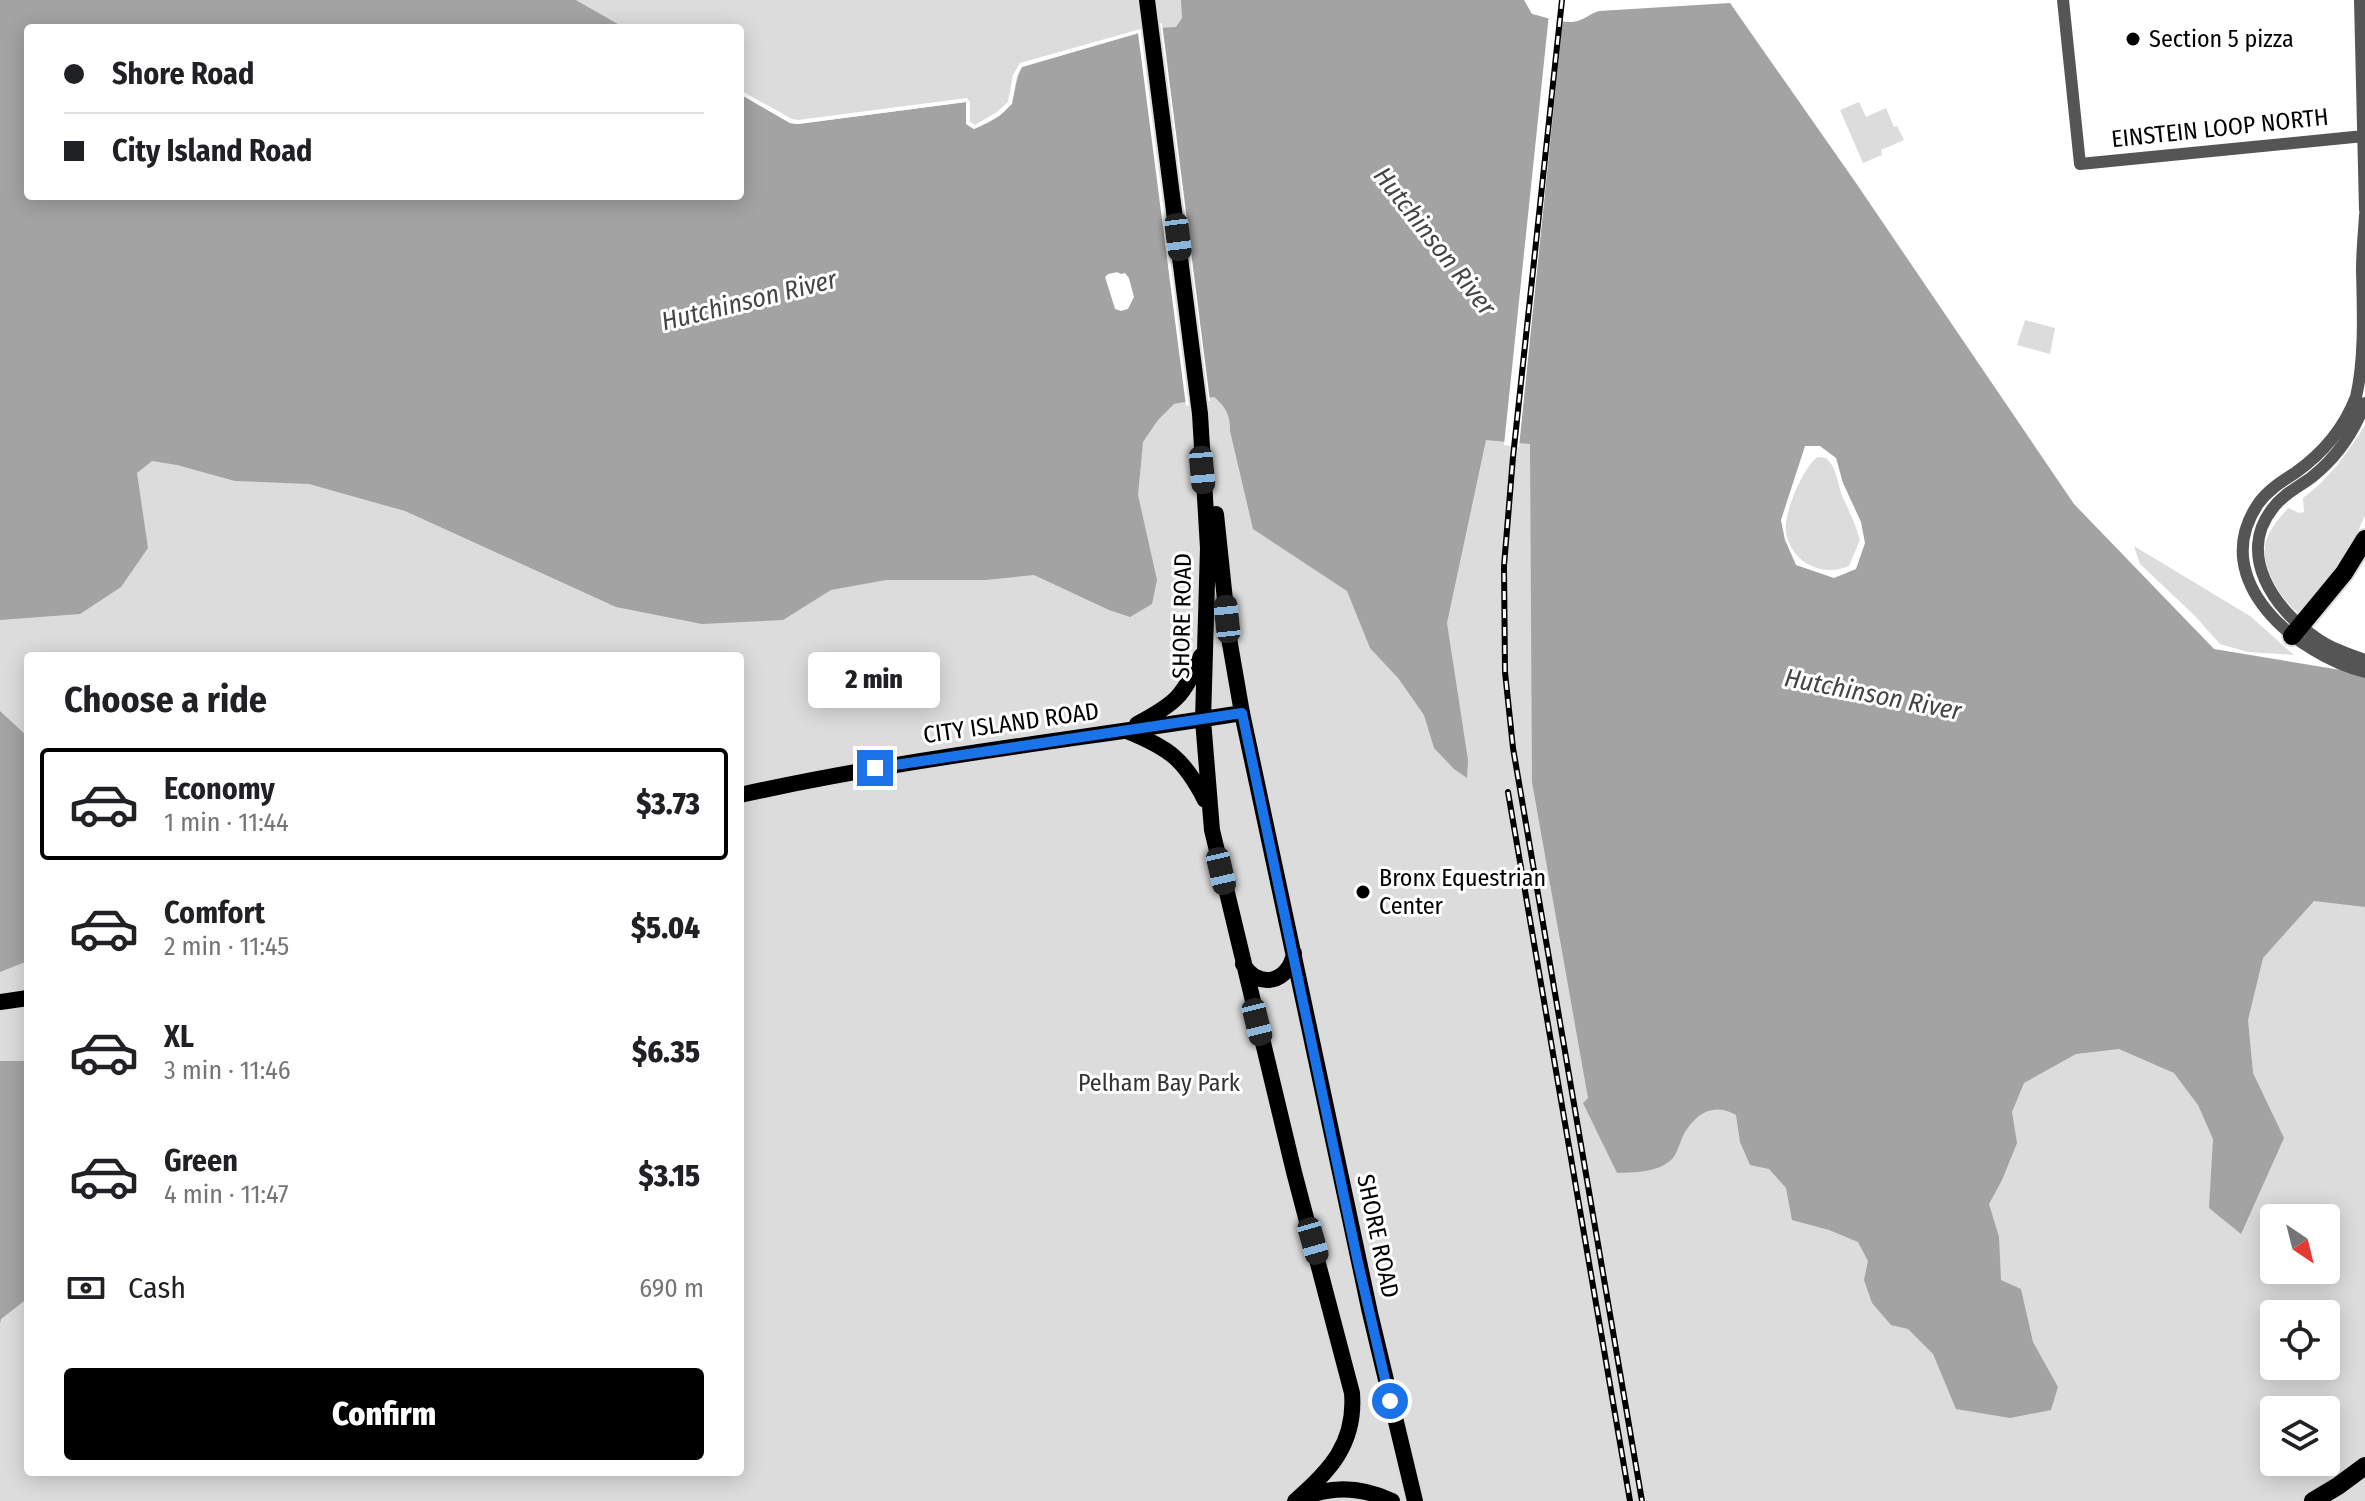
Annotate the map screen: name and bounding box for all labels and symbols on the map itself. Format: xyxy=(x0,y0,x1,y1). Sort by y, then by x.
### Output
place label: Section 5 pizza xyxy=(2149,25,2294,53)
marker: Section 5 pizza xyxy=(2124,30,2142,48)
street label: EINSTEIN LOOP NORTH xyxy=(2110,103,2330,153)
water label: Hutchinson River xyxy=(1367,161,1503,322)
car xyxy=(1163,212,1193,262)
water label: Hutchinson River xyxy=(658,263,841,337)
car xyxy=(1188,445,1216,495)
street label: SHORE ROAD xyxy=(1167,553,1197,679)
car xyxy=(1213,594,1241,644)
callout: 2 min xyxy=(809,652,941,708)
water label: Hutchinson River xyxy=(1782,662,1965,727)
street label: CITY ISLAND ROAD xyxy=(921,697,1101,749)
route end xyxy=(857,750,893,786)
car xyxy=(1204,845,1238,897)
place label: Bronx Equestrian Center xyxy=(1379,864,1546,920)
marker: Bronx Equestrian Center xyxy=(1354,883,1372,901)
car xyxy=(1240,996,1274,1048)
park label: Pelham Bay Park xyxy=(1078,1069,1241,1097)
street label: SHORE ROAD xyxy=(1351,1172,1405,1300)
north arrow xyxy=(2260,1204,2340,1284)
car xyxy=(1295,1215,1331,1267)
route start xyxy=(1372,1383,1408,1419)

